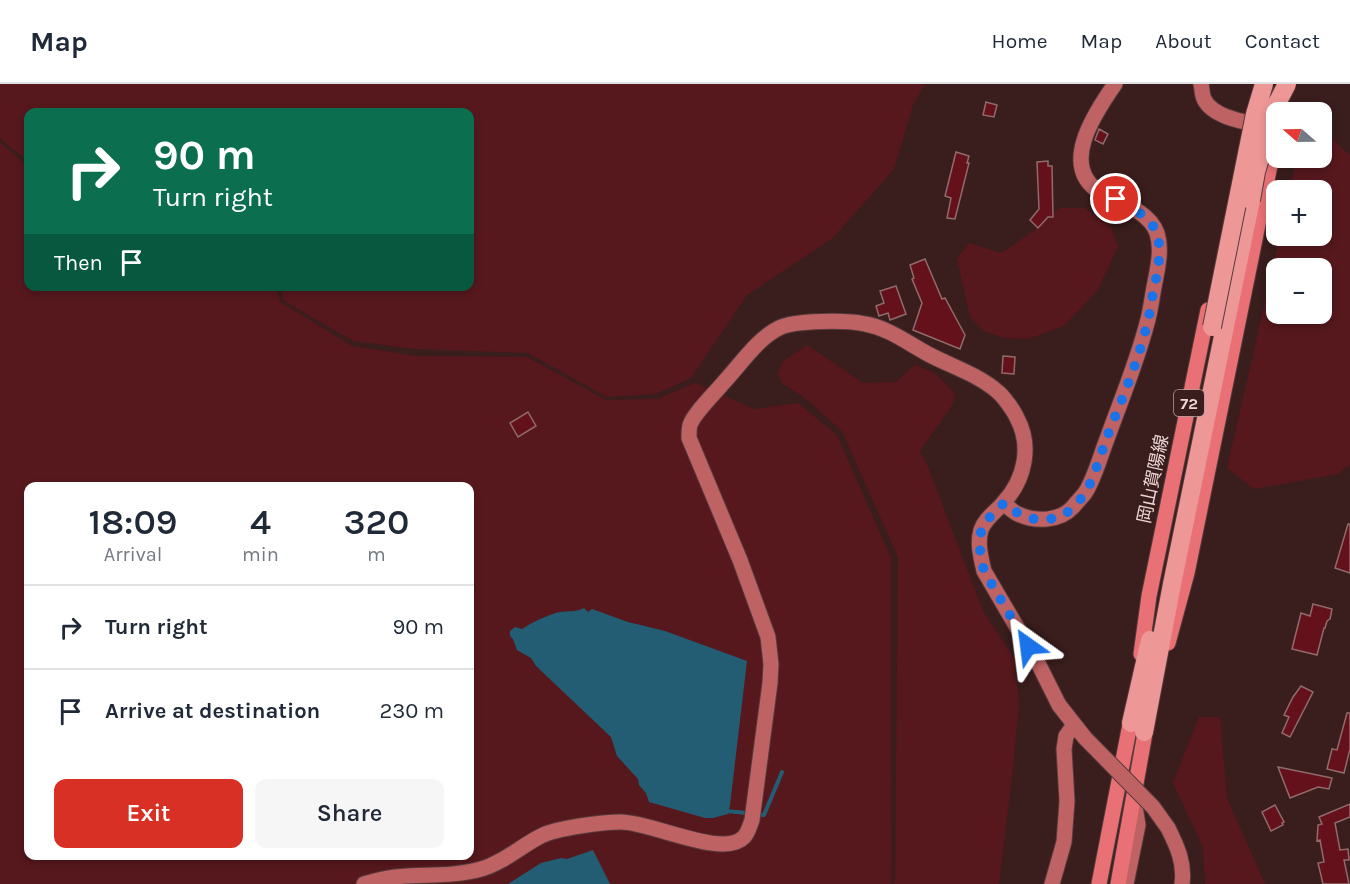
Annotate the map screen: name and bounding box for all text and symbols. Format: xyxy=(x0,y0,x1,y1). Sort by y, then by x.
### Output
text: Map xyxy=(30,25,88,58)
text: Home xyxy=(992,29,1048,53)
text: Map xyxy=(1081,29,1122,53)
text: About xyxy=(1155,29,1212,53)
text: Contact xyxy=(1245,29,1320,53)
north arrow xyxy=(1266,102,1332,168)
map controls xyxy=(1266,102,1332,324)
text: 90 m xyxy=(153,130,256,180)
icon: right xyxy=(54,132,132,210)
pin xyxy=(1090,173,1141,224)
button: + xyxy=(1266,180,1332,246)
text: Turn right xyxy=(153,181,273,213)
icon: arrive xyxy=(1099,182,1132,215)
icon: arrive xyxy=(115,246,148,279)
text: Then xyxy=(54,250,103,276)
button: − xyxy=(1266,258,1332,324)
road number: 72 xyxy=(1174,390,1204,416)
street label: 岡山賀陽線 xyxy=(1133,433,1173,525)
text: 18:09 xyxy=(89,501,177,543)
text: 4 xyxy=(250,501,271,543)
text: 320 xyxy=(343,501,409,543)
text: Arrival xyxy=(104,543,162,566)
text: min xyxy=(242,543,279,566)
text: m xyxy=(367,543,386,566)
icon: right xyxy=(54,611,87,644)
text: Turn right xyxy=(105,614,208,640)
text: 90 m xyxy=(392,614,444,640)
position arrow xyxy=(996,614,1060,678)
icon: arrive xyxy=(54,695,87,728)
text: Arrive at destination xyxy=(105,698,320,724)
text: 230 m xyxy=(379,698,444,724)
button: Exit xyxy=(54,779,243,848)
button: Share xyxy=(255,779,444,848)

